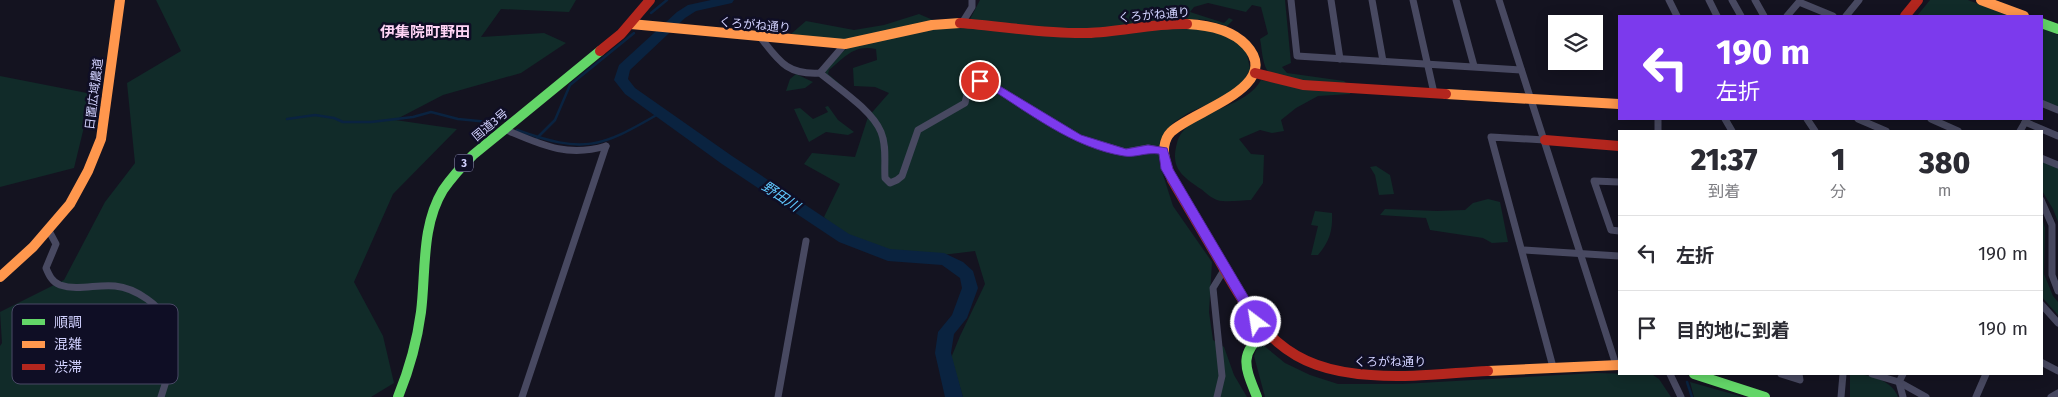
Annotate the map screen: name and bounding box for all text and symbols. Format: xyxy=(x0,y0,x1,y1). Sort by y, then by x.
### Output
street label: くろがね通り xyxy=(1118,5,1190,25)
street label: くろがね通り xyxy=(719,15,791,35)
map controls xyxy=(1548,15,1603,70)
button: layers xyxy=(1548,15,1603,70)
district label: 伊集院町野田 xyxy=(380,23,470,41)
text: 190 m xyxy=(1716,31,1810,73)
icon: left xyxy=(1633,35,1698,100)
street label: 日置広域農道 xyxy=(83,57,105,131)
pin xyxy=(959,60,1001,102)
icon: arrive xyxy=(966,67,994,95)
text: 左折 xyxy=(1716,78,1760,105)
street label: 国道3号 xyxy=(469,106,511,144)
text: 21:37 xyxy=(1691,142,1758,178)
text: 1 xyxy=(1831,142,1845,178)
text: 380 xyxy=(1919,145,1970,181)
road number: 3 xyxy=(455,154,473,172)
water label: 野田川 xyxy=(759,178,805,216)
text: m xyxy=(1938,181,1951,200)
text: 到着 xyxy=(1708,182,1740,201)
text: 分 xyxy=(1830,182,1846,201)
icon: left xyxy=(1633,239,1661,267)
text: 190 m xyxy=(1978,242,2028,265)
text: 左折 xyxy=(1676,244,1714,267)
position arrow xyxy=(1229,295,1281,347)
legend xyxy=(12,304,178,384)
text: 順調 xyxy=(54,314,82,331)
icon: arrive xyxy=(1633,314,1661,342)
text: 190 m xyxy=(1978,317,2028,340)
text: 目的地に到着 xyxy=(1676,319,1790,342)
text: 混雑 xyxy=(54,336,82,353)
street label: くろがね通り xyxy=(1354,355,1426,369)
text: 渋滞 xyxy=(54,359,82,376)

